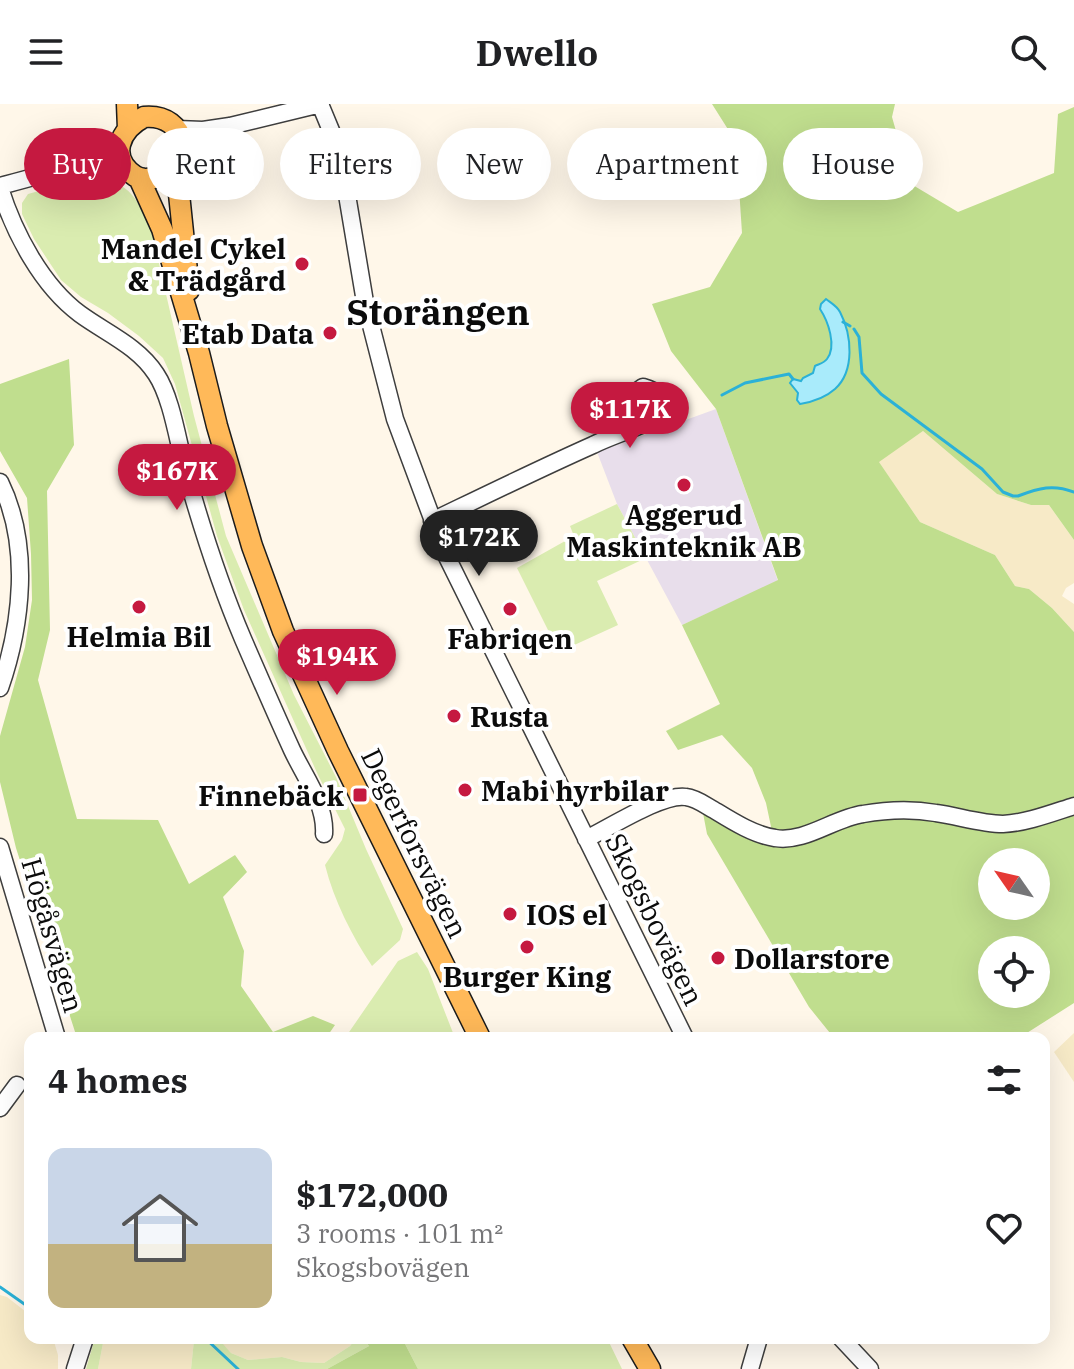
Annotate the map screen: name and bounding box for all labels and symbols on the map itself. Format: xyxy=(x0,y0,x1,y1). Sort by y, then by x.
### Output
place label: Mandel Cykel & Trädgård xyxy=(101,230,286,299)
marker: Mandel Cykel & Trädgård xyxy=(293,255,311,273)
district label: Storängen xyxy=(346,288,530,335)
place label: Etab Data xyxy=(182,315,314,352)
marker: Etab Data xyxy=(321,324,339,342)
pin: $117K xyxy=(574,382,686,450)
pin: $167K xyxy=(121,444,233,512)
marker: Aggerud Maskinteknik AB xyxy=(675,476,693,494)
place label: Aggerud Maskinteknik AB xyxy=(566,496,802,565)
pin: $172K xyxy=(423,510,535,578)
marker: Helmia Bil xyxy=(130,598,148,616)
marker: Fabriqen xyxy=(501,600,519,618)
place label: Helmia Bil xyxy=(67,618,212,655)
place label: Fabriqen xyxy=(447,620,573,657)
pin: $194K xyxy=(281,629,393,697)
place label: Rusta xyxy=(470,698,549,735)
marker: Rusta xyxy=(445,707,463,725)
street label: Degerforsvägen xyxy=(353,742,477,944)
place label: Mabi hyrbilar xyxy=(481,772,669,809)
place label: Finnebäck xyxy=(198,777,345,814)
marker: Mabi hyrbilar xyxy=(456,781,474,799)
marker: Finnebäck xyxy=(351,786,369,804)
street label: Skogsbovägen xyxy=(597,827,713,1011)
north arrow xyxy=(978,848,1050,920)
street label: Högåsvägen xyxy=(13,853,93,1017)
place label: IOS el xyxy=(526,896,607,933)
marker: IOS el xyxy=(501,905,519,923)
marker: Burger King xyxy=(518,938,536,956)
place label: Dollarstore xyxy=(734,940,890,977)
marker: Dollarstore xyxy=(709,949,727,967)
place label: Burger King xyxy=(443,958,612,995)

